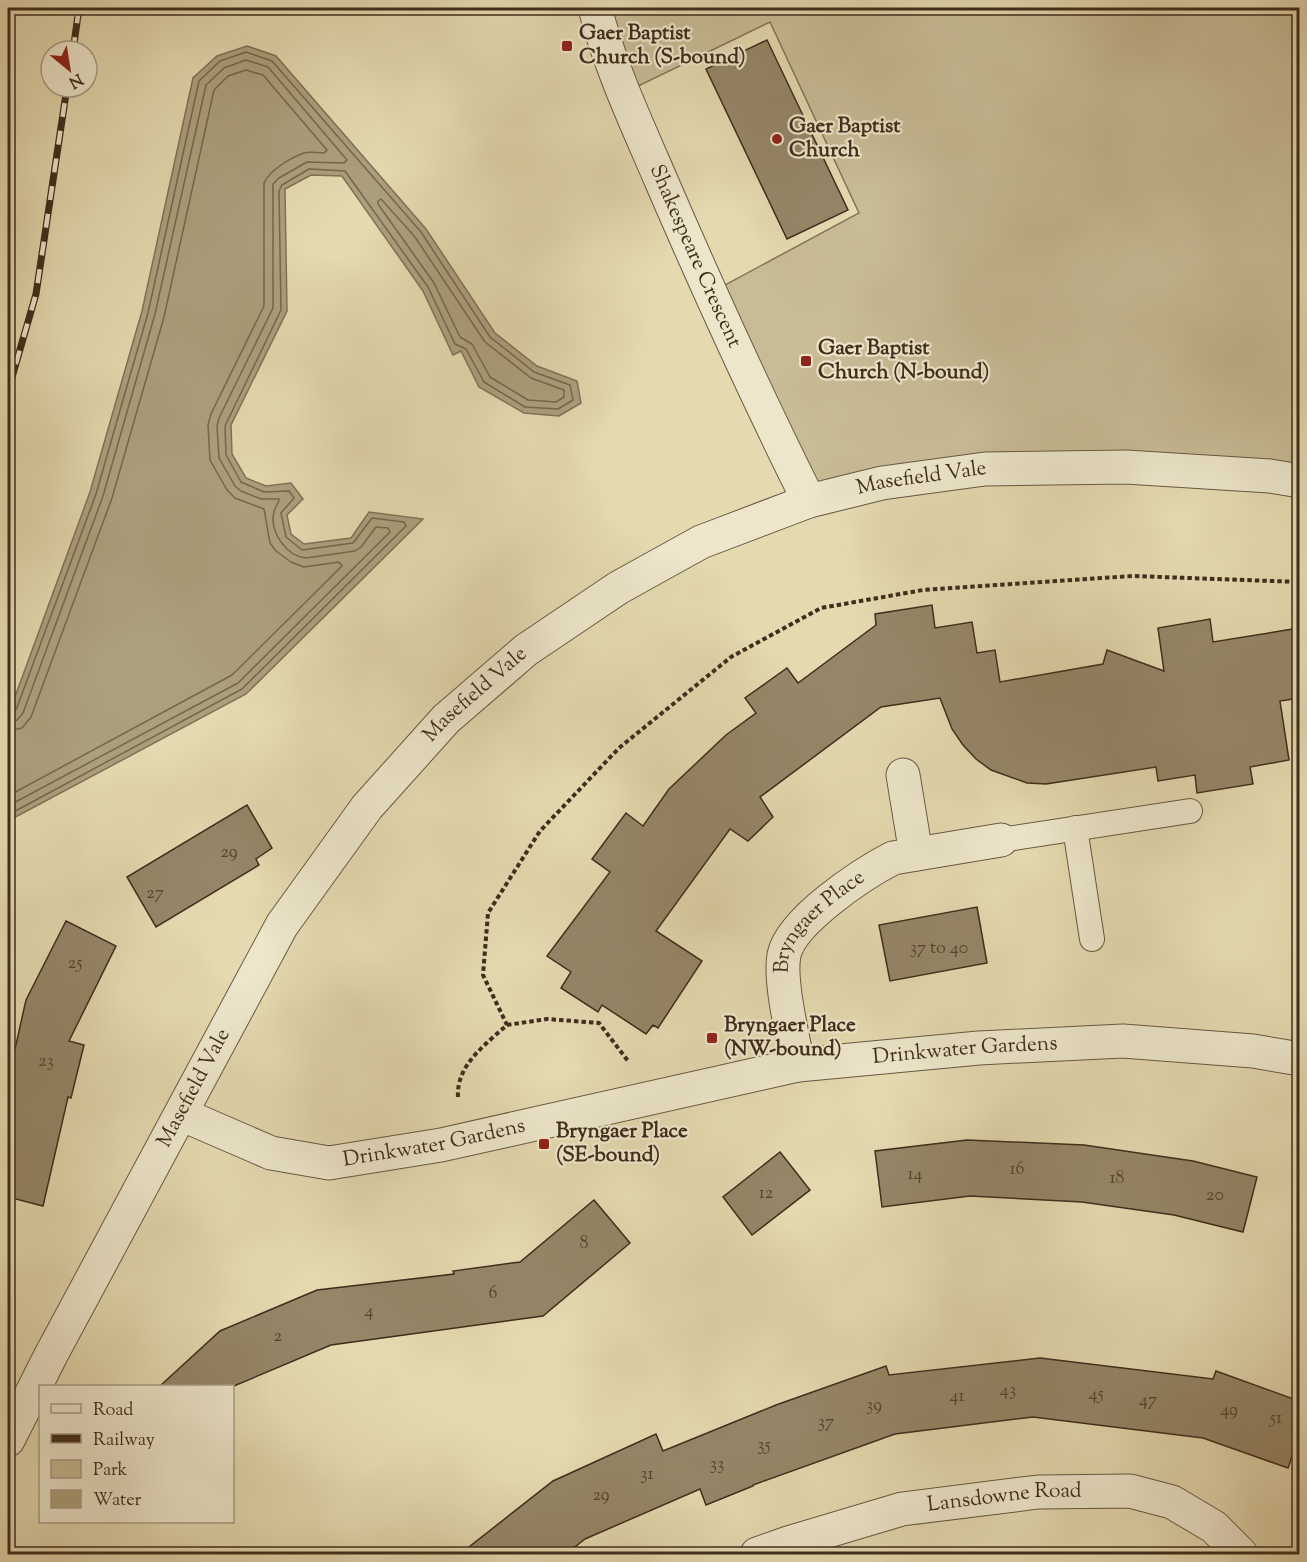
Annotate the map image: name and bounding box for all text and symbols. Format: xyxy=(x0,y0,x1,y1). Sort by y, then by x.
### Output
place label: Gaer Baptist Church (S-bound) xyxy=(579,19,746,73)
north arrow xyxy=(39,39,99,99)
marker: Gaer Baptist Church (S-bound) xyxy=(560,39,574,53)
text: N xyxy=(64,67,87,93)
place label: Gaer Baptist Church xyxy=(789,112,901,166)
marker: Gaer Baptist Church xyxy=(770,132,784,146)
street label: Shakespeare Crescent xyxy=(641,160,749,353)
place label: Gaer Baptist Church (N-bound) xyxy=(818,334,989,388)
marker: Gaer Baptist Church (N-bound) xyxy=(799,354,813,368)
street label: Masefield Vale xyxy=(853,454,988,504)
street label: Masefield Vale xyxy=(416,640,534,750)
house number: 29 xyxy=(220,840,238,866)
street label: Bryngaer Place xyxy=(768,863,871,973)
house number: 27 xyxy=(146,881,164,907)
house number: 37 to 40 xyxy=(910,936,968,962)
house number: 25 xyxy=(68,951,82,977)
place label: Bryngaer Place (NW-bound) xyxy=(724,1011,856,1065)
street label: Masefield Vale xyxy=(150,1023,238,1153)
street label: Drinkwater Gardens xyxy=(871,1029,1058,1073)
marker: Bryngaer Place (NW-bound) xyxy=(705,1031,719,1045)
house number: 23 xyxy=(38,1049,54,1075)
street label: Drinkwater Gardens xyxy=(341,1112,528,1176)
place label: Bryngaer Place (SE-bound) xyxy=(556,1117,688,1171)
marker: Bryngaer Place (SE-bound) xyxy=(537,1137,551,1151)
house number: 16 xyxy=(1009,1157,1025,1183)
house number: 14 xyxy=(907,1162,923,1188)
house number: 18 xyxy=(1109,1166,1125,1192)
house number: 12 xyxy=(759,1181,774,1207)
house number: 20 xyxy=(1206,1183,1224,1209)
house number: 8 xyxy=(580,1231,589,1257)
house number: 6 xyxy=(489,1281,498,1307)
house number: 4 xyxy=(364,1299,374,1325)
house number: 2 xyxy=(274,1324,283,1350)
house number: 43 xyxy=(1000,1378,1016,1404)
house number: 45 xyxy=(1088,1382,1104,1408)
house number: 41 xyxy=(949,1384,965,1410)
legend xyxy=(39,1385,234,1523)
house number: 47 xyxy=(1139,1388,1157,1414)
house number: 39 xyxy=(866,1393,882,1419)
text: Road xyxy=(93,1398,133,1424)
house number: 49 xyxy=(1220,1398,1238,1424)
house number: 51 xyxy=(1269,1406,1282,1432)
house number: 37 xyxy=(818,1410,834,1436)
text: Railway xyxy=(93,1428,155,1454)
house number: 35 xyxy=(757,1433,771,1459)
house number: 33 xyxy=(710,1452,724,1478)
text: Park xyxy=(93,1458,128,1484)
house number: 31 xyxy=(640,1462,654,1488)
street label: Lansdowne Road xyxy=(926,1477,1082,1521)
house number: 29 xyxy=(592,1483,610,1509)
text: Water xyxy=(93,1488,142,1514)

